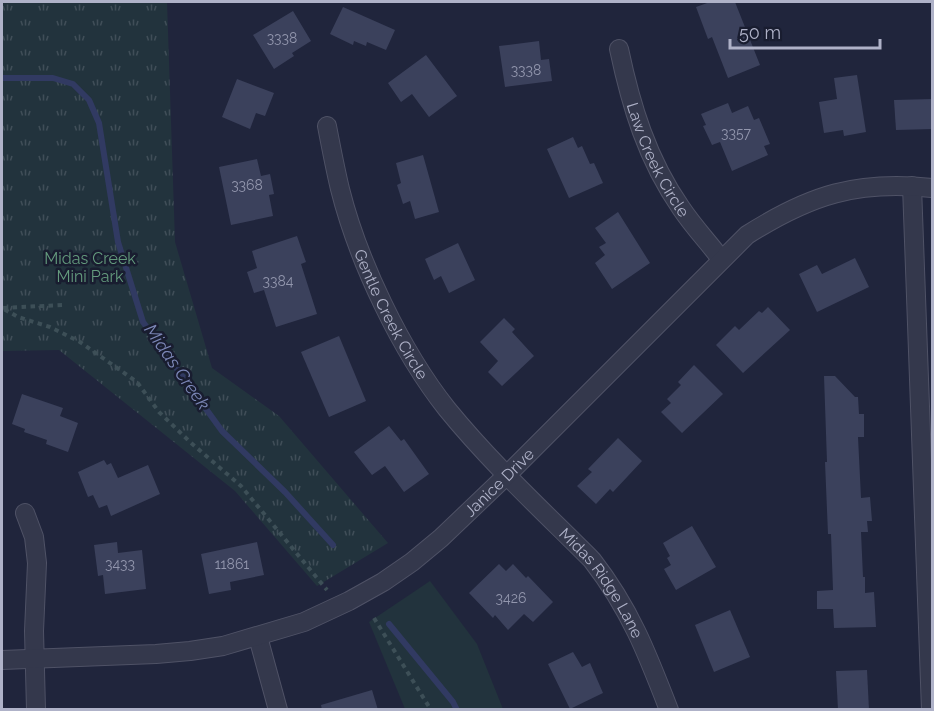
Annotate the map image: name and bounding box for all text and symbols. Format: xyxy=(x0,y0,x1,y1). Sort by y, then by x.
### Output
scale bar xyxy=(730,12,880,50)
text: 50 m xyxy=(739,22,781,43)
house number: 3338 xyxy=(267,30,297,46)
house number: 3338 xyxy=(511,62,541,78)
street label: Law Creek Circle xyxy=(623,100,693,221)
house number: 3357 xyxy=(721,125,752,141)
house number: 3368 xyxy=(231,177,263,193)
street label: Gentle Creek Circle xyxy=(350,246,432,383)
park label: Midas Creek Mini Park xyxy=(44,249,136,286)
house number: 3384 xyxy=(263,273,294,289)
water label: Midas Creek xyxy=(140,320,215,414)
street label: Janice Drive xyxy=(461,445,538,521)
street label: Midas Ridge Lane xyxy=(555,524,647,641)
house number: 3433 xyxy=(105,556,135,572)
house number: 11861 xyxy=(215,556,249,572)
house number: 3426 xyxy=(496,590,526,606)

